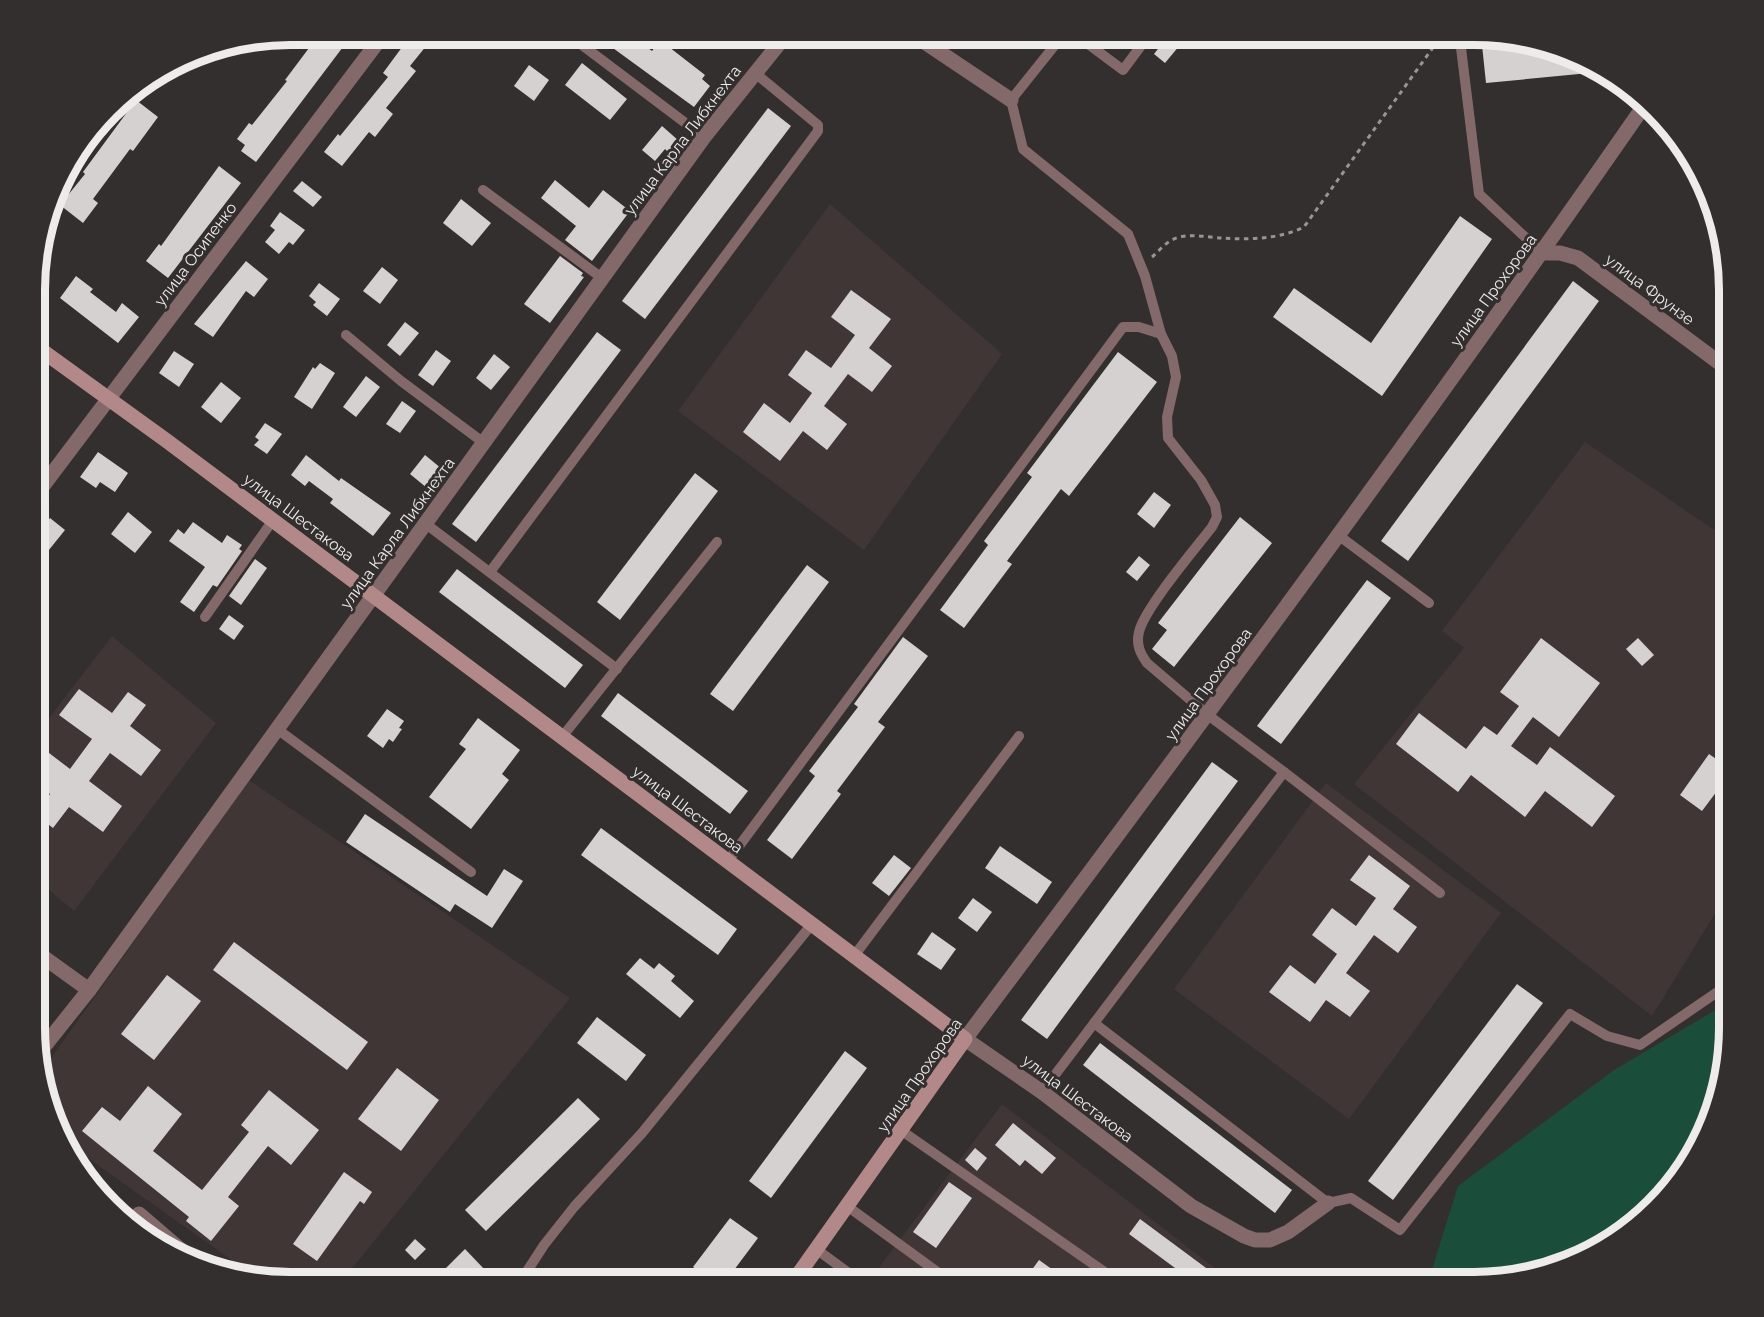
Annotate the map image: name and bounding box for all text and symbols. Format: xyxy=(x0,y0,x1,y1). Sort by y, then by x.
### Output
street label: улица Карла Либкнехта xyxy=(620,62,745,219)
street label: улица Осипенко xyxy=(150,199,241,310)
street label: улица Прохорова xyxy=(1446,230,1541,350)
street label: улица Фрунзе xyxy=(1601,250,1698,329)
street label: улица Карла Либкнехта xyxy=(336,454,459,613)
street label: улица Шестакова xyxy=(240,470,358,565)
street label: улица Прохорова xyxy=(1161,624,1256,744)
street label: улица Шестакова xyxy=(629,762,747,857)
street label: улица Прохорова xyxy=(873,1015,966,1136)
street label: улица Шестакова xyxy=(1019,1051,1137,1146)

